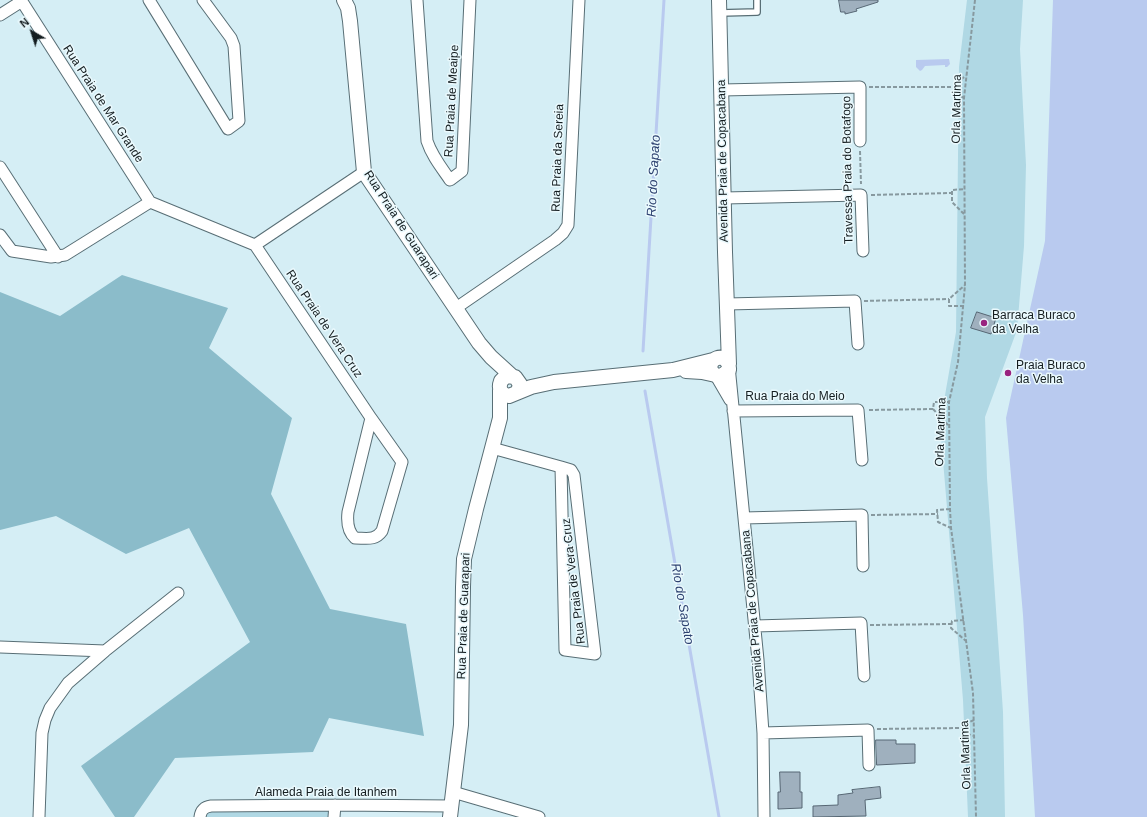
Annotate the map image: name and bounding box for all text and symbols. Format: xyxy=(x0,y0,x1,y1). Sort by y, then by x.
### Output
north arrow xyxy=(12,12,52,52)
text: N xyxy=(18,16,31,30)
street label: Rua Praia de Mar Grande xyxy=(60,42,146,166)
street label: Rua Praia de Meaipe xyxy=(442,44,462,158)
street label: Orla Martima xyxy=(949,74,965,144)
street label: Avenida Praia de Copacabana xyxy=(714,80,732,242)
street label: Travessa Praia do Botafogo xyxy=(840,96,856,244)
street label: Rua Praia da Sereia xyxy=(549,104,567,212)
water label: Rio do Sapato xyxy=(644,134,664,218)
street label: Rua Praia de Guarapari xyxy=(360,168,442,282)
street label: Rua Praia de Vera Cruz xyxy=(283,267,365,381)
place label: Barraca Buraco da Velha xyxy=(992,309,1075,337)
marker: Barraca Buraco da Velha xyxy=(979,318,989,328)
place label: Praia Buraco da Velha xyxy=(1016,359,1085,387)
marker: Praia Buraco da Velha xyxy=(1003,368,1013,378)
street label: Rua Praia do Meio xyxy=(745,390,845,404)
street label: Orla Martima xyxy=(933,397,949,467)
street label: Rua Praia de Vera Cruz xyxy=(559,517,589,645)
street label: Avenida Praia de Copacabana xyxy=(739,529,767,693)
street label: Rua Praia de Guarapari xyxy=(455,552,473,680)
water label: Rio do Sapato xyxy=(667,562,697,646)
street label: Orla Martima xyxy=(958,720,974,790)
street label: Alameda Praia de Itanhem xyxy=(255,786,397,800)

